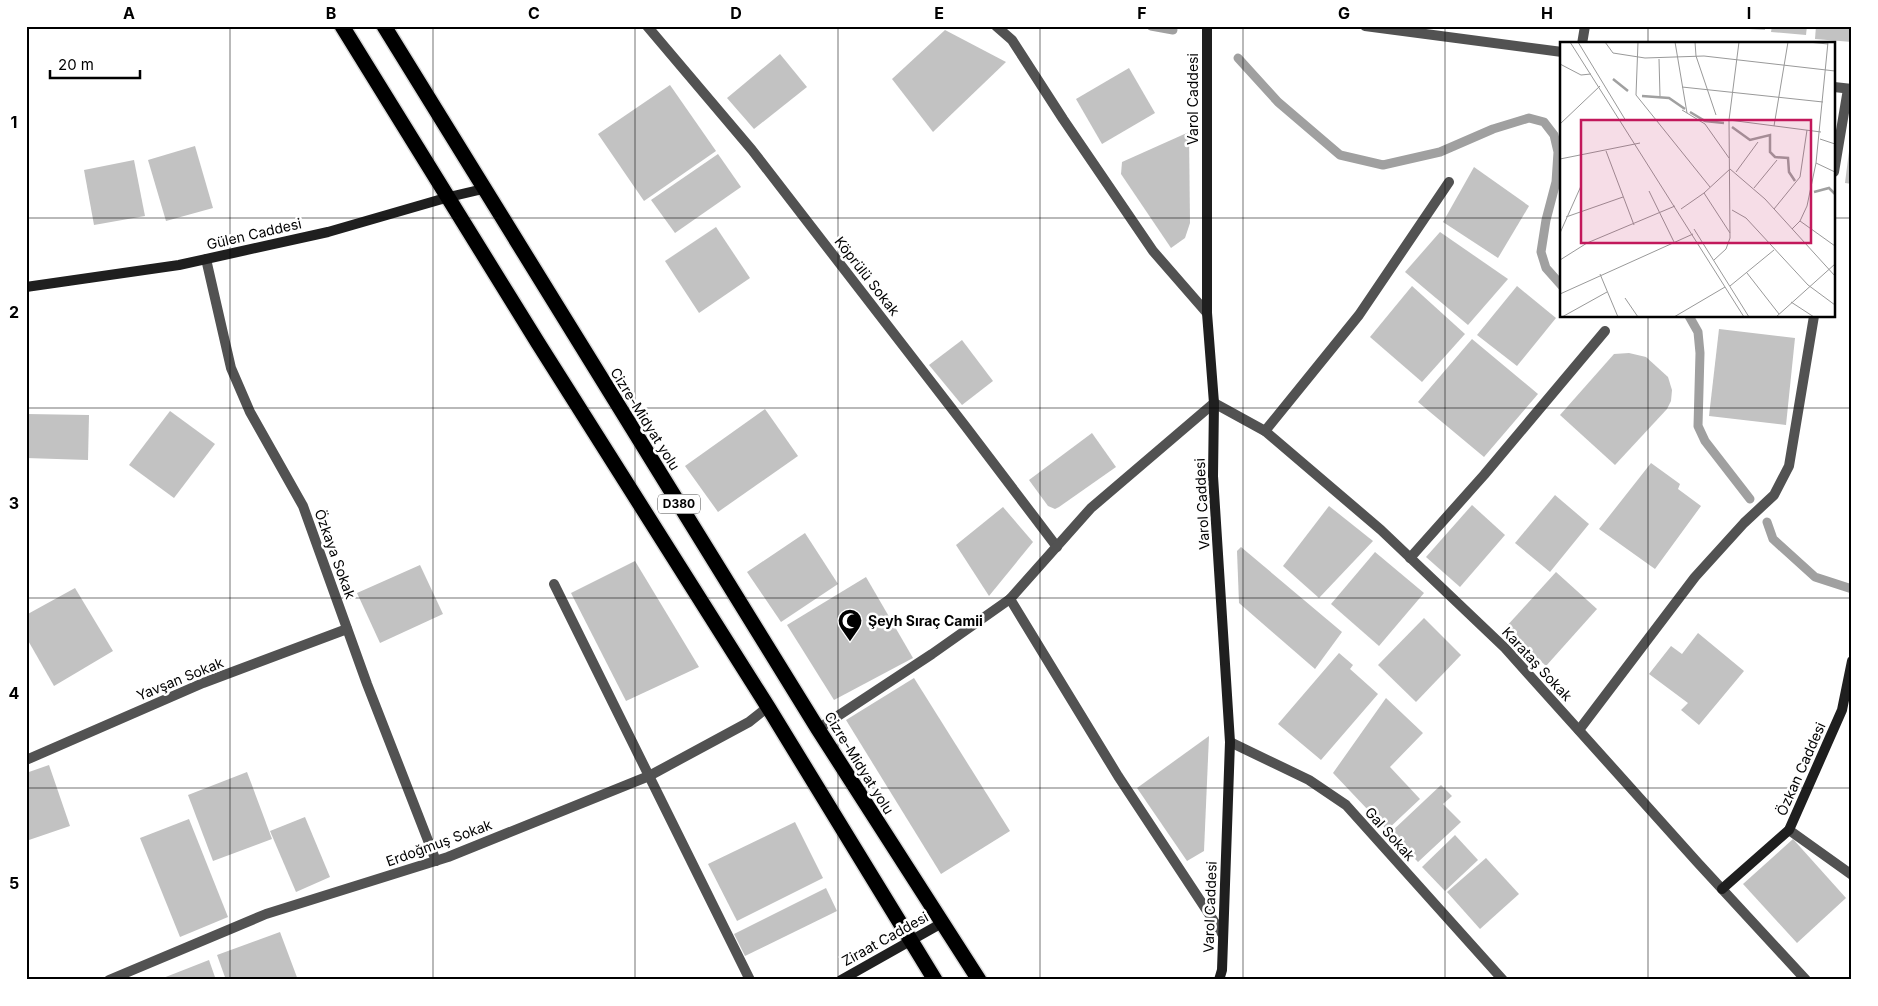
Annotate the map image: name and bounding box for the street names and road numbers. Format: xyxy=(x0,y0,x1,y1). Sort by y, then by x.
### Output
street label: Varol Caddesi xyxy=(1184,53,1201,145)
street label: Gülen Caddesi xyxy=(205,214,303,253)
street label: Köprülü Sokak xyxy=(831,233,904,319)
street label: Cizre-Midyat yolu xyxy=(607,364,684,473)
street label: Varol Caddesi xyxy=(1191,458,1212,550)
road number: D380 xyxy=(658,494,700,514)
street label: Özkaya Sokak xyxy=(311,507,360,601)
street label: Karataş Sokak xyxy=(1499,623,1576,704)
street label: Yavşan Sokak xyxy=(134,653,226,704)
street label: Cizre-Midyat yolu xyxy=(821,708,898,817)
street label: Özkan Caddesi xyxy=(1772,719,1829,818)
street label: Gal Sokak xyxy=(1362,803,1419,864)
street label: Erdoğmuş Sokak xyxy=(384,815,494,870)
street label: Varol Caddesi xyxy=(1199,861,1220,953)
street label: Ziraat Caddesi xyxy=(839,908,931,969)

